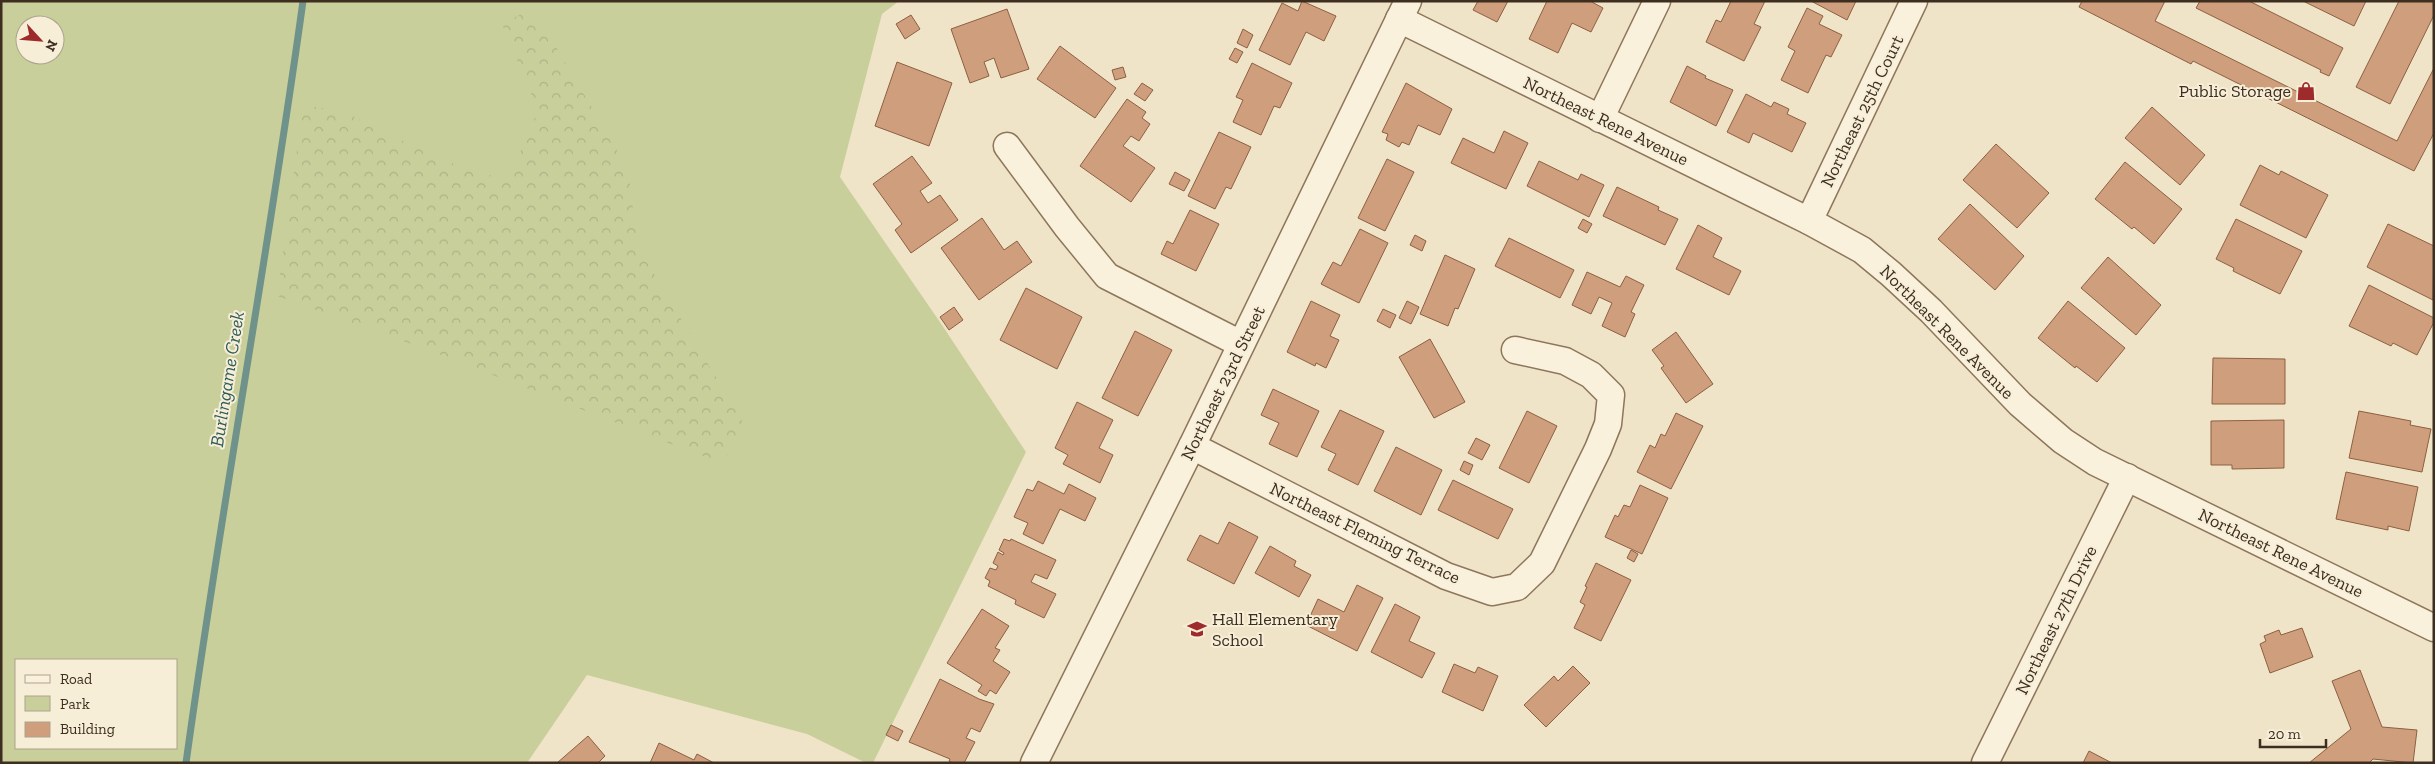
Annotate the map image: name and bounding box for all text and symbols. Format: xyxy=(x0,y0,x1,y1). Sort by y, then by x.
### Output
north arrow xyxy=(15,15,65,65)
street label: Northeast 25th Court xyxy=(1816,31,1909,191)
text: N xyxy=(41,37,61,54)
street label: Northeast Rene Avenue xyxy=(1520,71,1692,171)
place label: Public Storage xyxy=(2179,80,2291,102)
shop icon: Public Storage xyxy=(2295,80,2317,102)
street label: Northeast Rene Avenue xyxy=(1875,260,2019,404)
street label: Northeast 23rd Street xyxy=(1176,302,1270,464)
water label: Burlingame Creek xyxy=(205,309,249,449)
street label: Northeast Fleming Terrace xyxy=(1266,477,1464,589)
street label: Northeast Rene Avenue xyxy=(2195,503,2367,603)
street label: Northeast 27th Drive xyxy=(2010,542,2102,698)
place label: Hall Elementary School xyxy=(1212,608,1339,651)
school or university icon: Hall Elementary School xyxy=(1186,618,1208,640)
legend xyxy=(15,659,178,749)
text: Road xyxy=(60,670,93,688)
text: Park xyxy=(60,695,90,713)
scale bar xyxy=(2260,716,2326,748)
text: Building xyxy=(60,720,115,738)
text: 20 m xyxy=(2268,725,2301,743)

